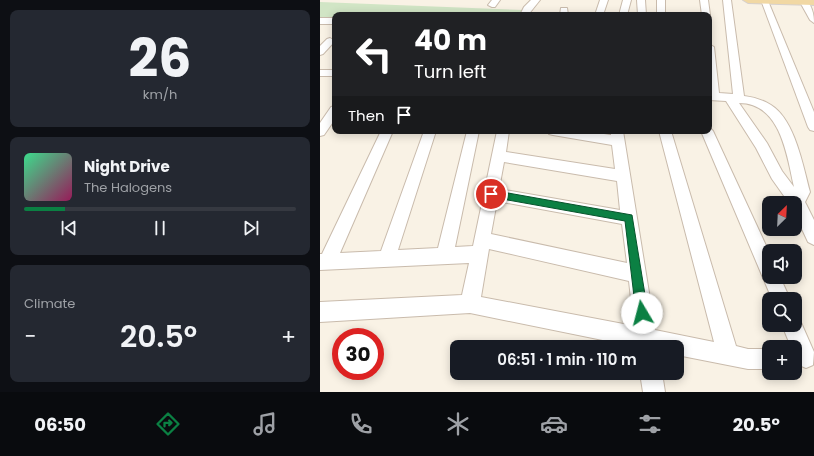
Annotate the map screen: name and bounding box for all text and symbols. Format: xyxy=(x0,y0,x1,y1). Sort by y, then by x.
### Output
text: 40 m xyxy=(414,21,487,60)
text: 26 xyxy=(129,22,191,95)
icon: left xyxy=(348,28,400,80)
text: Turn left xyxy=(414,59,486,84)
text: km/h xyxy=(143,85,177,104)
icon: arrive xyxy=(393,104,415,126)
text: Then xyxy=(348,105,385,126)
text: Night Drive xyxy=(84,156,170,177)
pin xyxy=(474,177,508,211)
text: The Halogens xyxy=(84,178,172,197)
icon: arrive xyxy=(480,183,502,205)
north arrow xyxy=(762,196,802,236)
map controls xyxy=(762,196,802,380)
icon: previous xyxy=(58,217,80,239)
icon: pause xyxy=(149,217,171,239)
icon: next xyxy=(240,217,262,239)
button: sound xyxy=(762,244,802,284)
position arrow xyxy=(621,292,663,334)
button: search xyxy=(762,292,802,332)
text: Climate xyxy=(24,294,75,313)
text: 20.5° xyxy=(120,315,197,358)
text: − xyxy=(24,321,36,352)
text: + xyxy=(281,321,296,352)
speed limit sign: 30 xyxy=(332,328,384,380)
button: + xyxy=(762,340,802,380)
text: 06:51 · 1 min · 110 m xyxy=(497,349,637,370)
icon: directions xyxy=(154,410,182,438)
icon: music xyxy=(251,410,279,438)
icon: phone xyxy=(347,410,375,438)
icon: climate xyxy=(444,410,472,438)
icon: car xyxy=(540,410,568,438)
icon: filters xyxy=(636,410,664,438)
text: 06:50 xyxy=(34,412,86,437)
text: 20.5° xyxy=(733,412,780,437)

